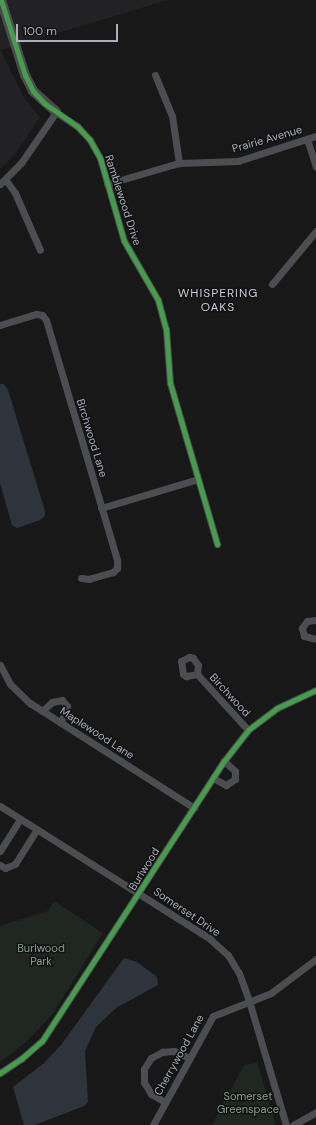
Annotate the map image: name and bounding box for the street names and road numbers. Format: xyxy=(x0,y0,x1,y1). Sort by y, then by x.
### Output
street label: Prairie Avenue xyxy=(230,123,304,155)
street label: Ramblewood Drive xyxy=(102,153,144,247)
street label: Birchwood Lane xyxy=(74,397,110,479)
street label: Birchwood xyxy=(207,671,253,719)
street label: Maplewood Lane xyxy=(57,704,137,762)
street label: Burlwood xyxy=(126,845,162,893)
street label: Somerset Drive xyxy=(151,885,223,939)
street label: Cherrywood Lane xyxy=(151,1012,207,1098)

